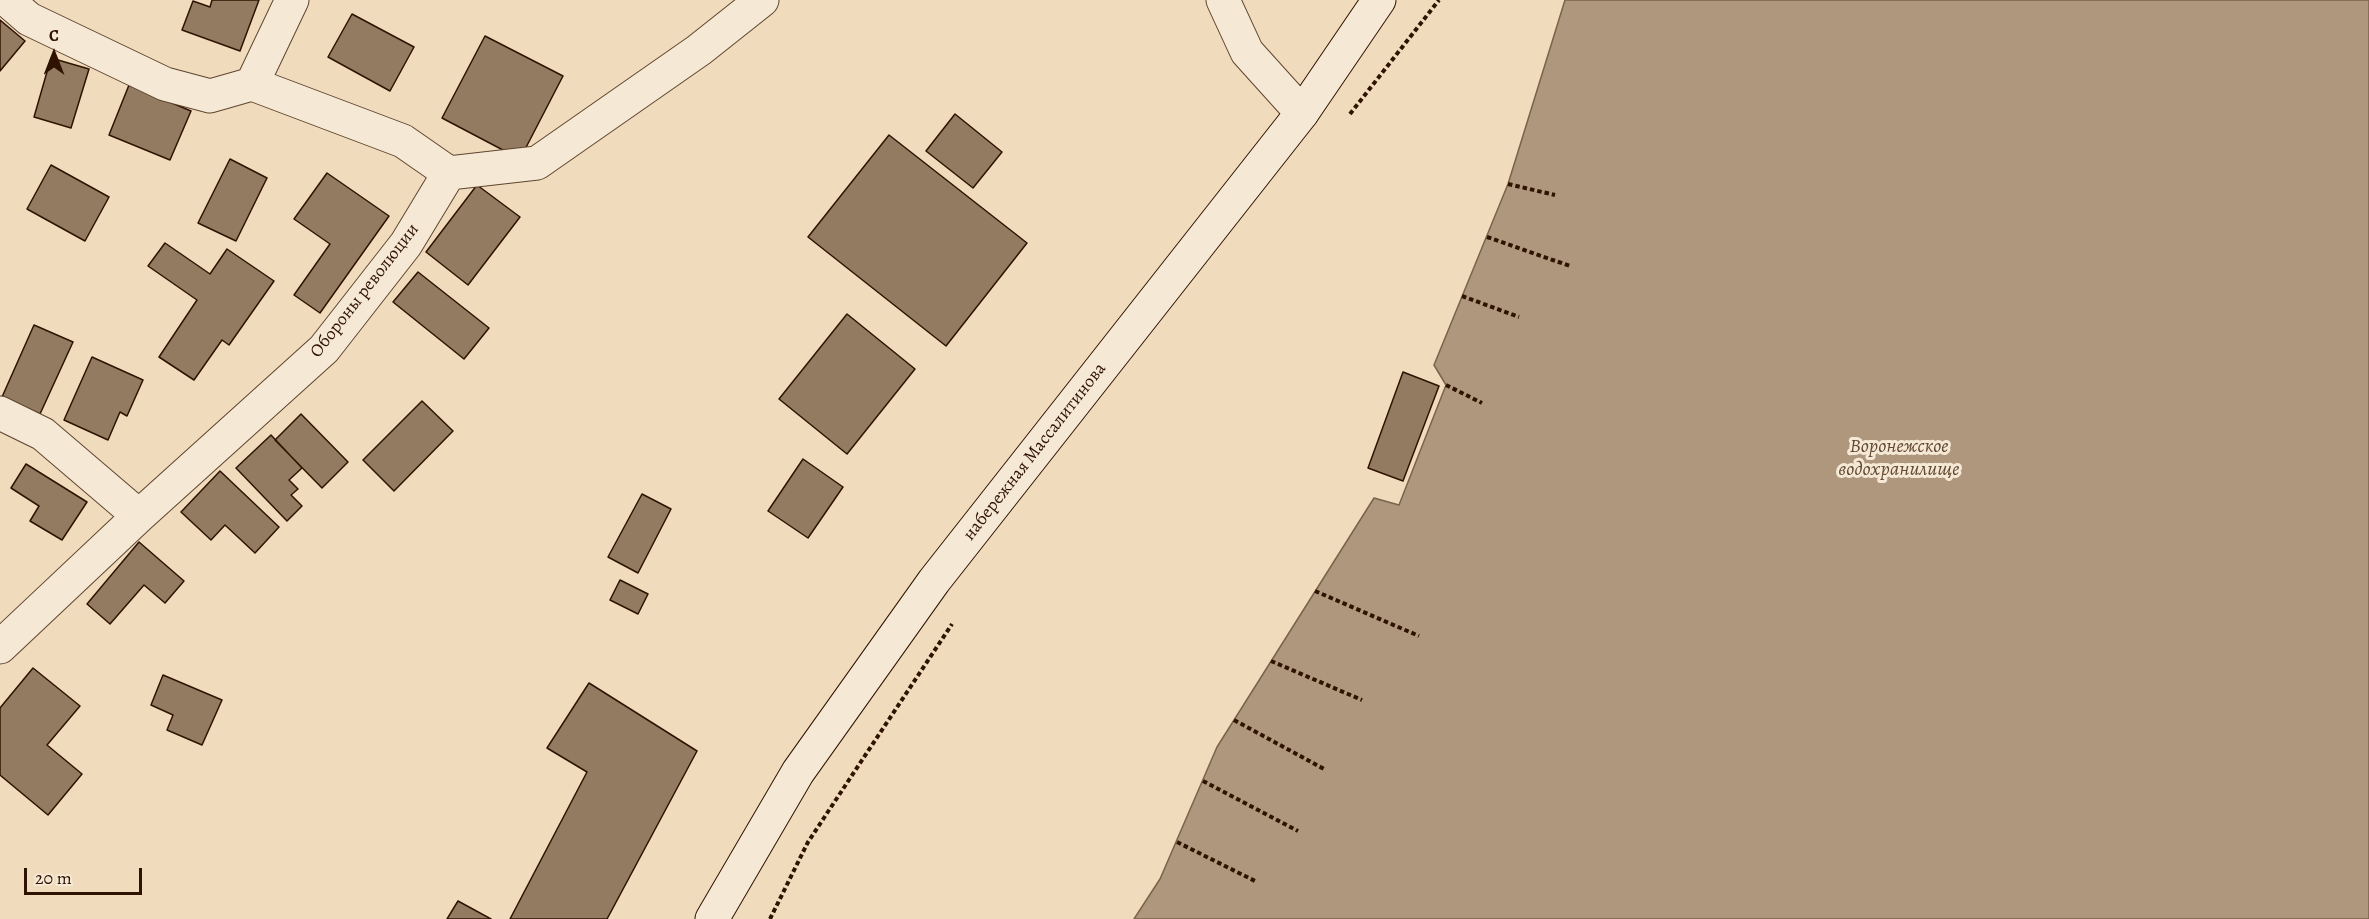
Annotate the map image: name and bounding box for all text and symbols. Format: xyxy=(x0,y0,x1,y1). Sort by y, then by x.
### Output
north arrow xyxy=(24,24,84,84)
text: С xyxy=(49,25,59,47)
street label: Обороны революции xyxy=(306,220,424,362)
street label: набережная Массалитинова xyxy=(959,359,1111,545)
water label: Воронежское водохранилище xyxy=(1839,435,1959,482)
scale bar xyxy=(27,856,146,894)
text: 20 m xyxy=(35,866,72,890)

